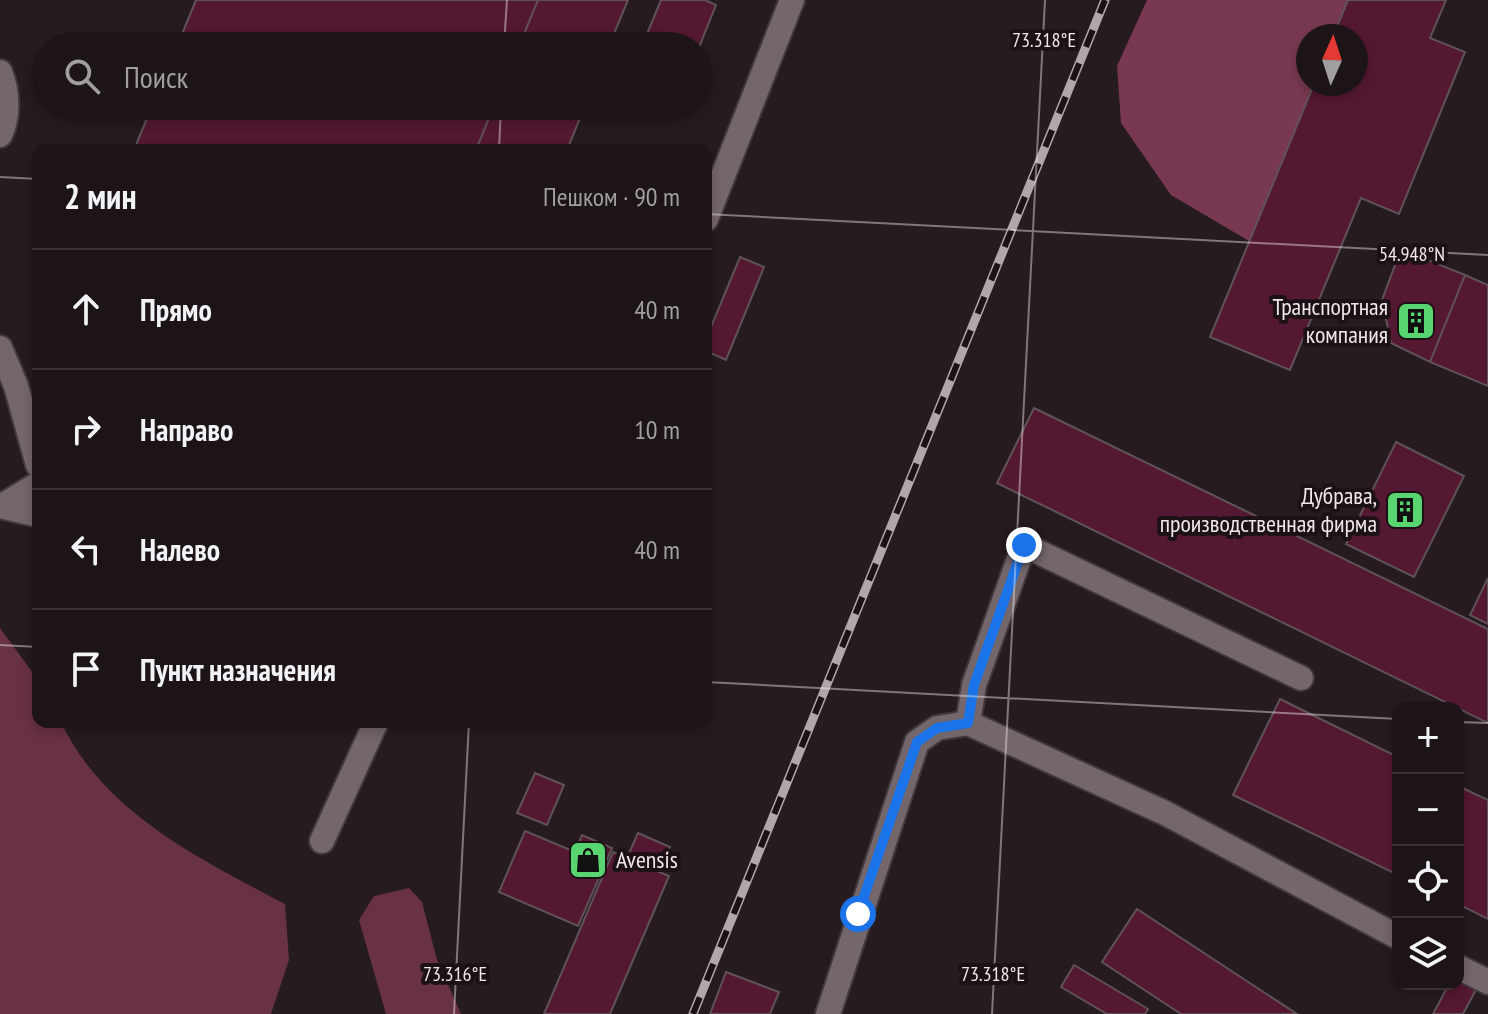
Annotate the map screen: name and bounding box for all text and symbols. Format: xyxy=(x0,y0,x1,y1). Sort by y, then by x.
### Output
north arrow xyxy=(1296,24,1368,96)
text: 73.318°E xyxy=(1012,27,1076,53)
search box xyxy=(32,32,712,120)
icon: search xyxy=(60,54,104,98)
text: Поиск xyxy=(124,57,188,96)
text: 2 мин xyxy=(64,174,137,218)
text: Пешком · 90 m xyxy=(543,180,680,213)
text: 54.948°N xyxy=(1379,241,1445,267)
icon: ahead xyxy=(64,287,108,331)
text: Прямо xyxy=(140,290,212,329)
place label: Транспортная компания xyxy=(1273,291,1388,350)
text: 40 m xyxy=(634,293,680,326)
building icon: Транспортная компания xyxy=(1395,300,1437,342)
icon: right xyxy=(64,407,108,451)
text: Направо xyxy=(140,410,233,449)
text: 10 m xyxy=(634,413,680,446)
place label: Дубрава, производственная фирма xyxy=(1160,480,1377,539)
building icon: Дубрава, производственная фирма xyxy=(1384,489,1426,531)
icon: left xyxy=(64,527,108,571)
route end xyxy=(1006,527,1042,563)
text: Налево xyxy=(140,530,220,569)
text: 40 m xyxy=(634,533,680,566)
icon: arrive xyxy=(64,647,108,691)
text: Пункт назначения xyxy=(140,650,336,689)
map controls xyxy=(1392,702,1464,990)
button: + xyxy=(1392,702,1464,774)
button: − xyxy=(1392,774,1464,846)
shop icon: Avensis xyxy=(567,839,609,881)
place label: Avensis xyxy=(616,844,678,875)
button: locate xyxy=(1392,846,1464,918)
route start xyxy=(840,896,876,932)
button: layers xyxy=(1392,918,1464,990)
text: 73.316°E xyxy=(423,961,487,987)
text: 73.318°E xyxy=(961,961,1025,987)

